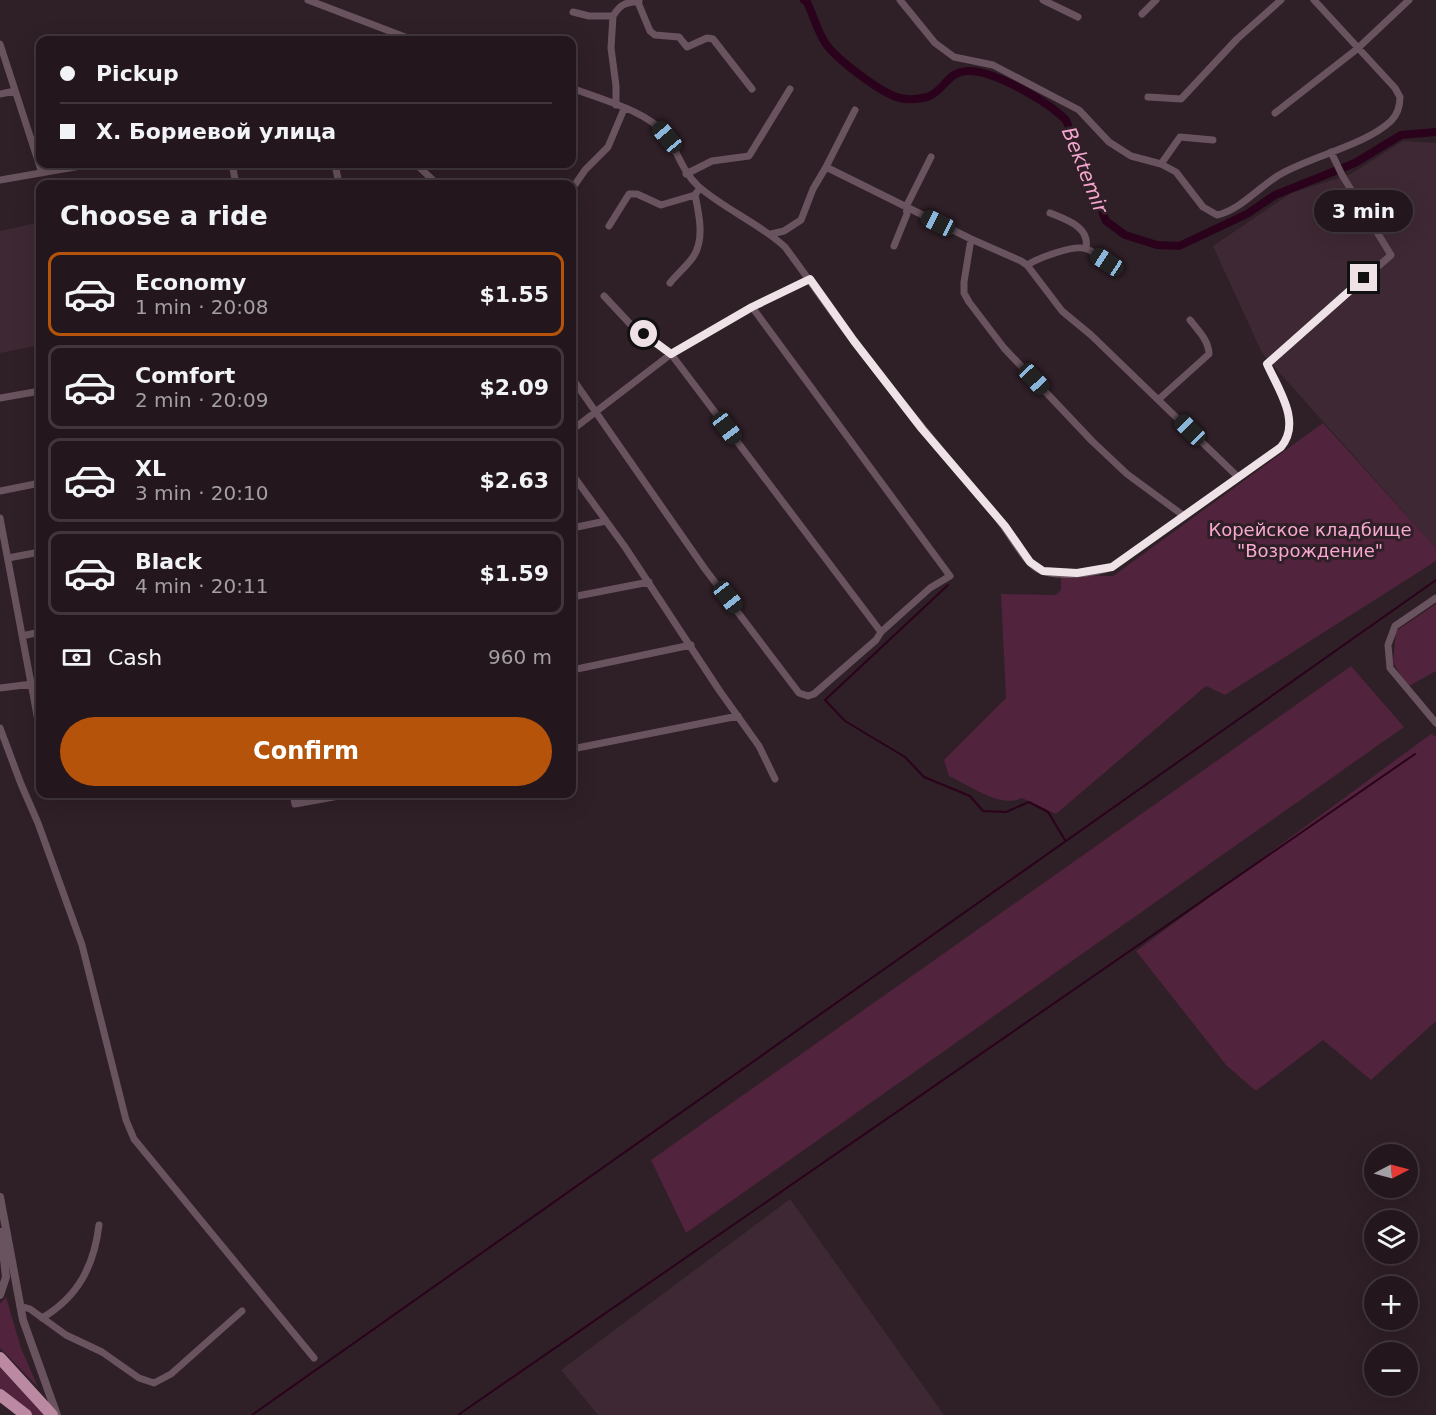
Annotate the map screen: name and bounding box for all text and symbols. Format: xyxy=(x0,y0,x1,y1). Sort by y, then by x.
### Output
text: Pickup xyxy=(96,61,179,86)
car xyxy=(649,117,685,157)
text: Х. Бориевой улица xyxy=(96,119,336,144)
water label: Bektemir xyxy=(1057,123,1114,218)
callout: 3 min xyxy=(1314,191,1414,233)
text: 3 min xyxy=(1332,199,1395,223)
text: Choose a ride xyxy=(60,200,268,231)
car xyxy=(918,207,958,239)
car xyxy=(1087,245,1127,279)
route end xyxy=(1350,264,1377,291)
icon: car xyxy=(63,267,117,321)
text: Economy xyxy=(135,270,246,295)
text: $1.55 xyxy=(479,282,549,307)
text: 1 min · 20:08 xyxy=(135,295,269,319)
route start xyxy=(630,320,657,347)
icon: car xyxy=(63,360,117,414)
car xyxy=(1015,360,1053,398)
text: Comfort xyxy=(135,363,235,388)
text: $2.09 xyxy=(479,375,549,400)
text: 2 min · 20:09 xyxy=(135,388,269,412)
car xyxy=(709,408,745,448)
car xyxy=(1171,411,1209,449)
icon: car xyxy=(63,453,117,507)
text: XL xyxy=(135,456,166,481)
text: $2.63 xyxy=(479,468,549,493)
text: 3 min · 20:10 xyxy=(135,481,269,505)
park label: Корейское кладбище "Возрождение" xyxy=(1208,519,1412,561)
icon: car xyxy=(63,546,117,600)
text: Black xyxy=(135,549,202,574)
text: $1.59 xyxy=(479,561,549,586)
text: 4 min · 20:11 xyxy=(135,574,269,598)
car xyxy=(710,577,746,617)
icon: cash xyxy=(60,641,93,674)
text: Cash xyxy=(108,645,162,670)
text: 960 m xyxy=(488,645,552,669)
button: Confirm xyxy=(60,717,552,786)
north arrow xyxy=(1364,1144,1418,1198)
map controls xyxy=(1364,1144,1418,1396)
button: layers xyxy=(1364,1210,1418,1264)
button: + xyxy=(1364,1276,1418,1330)
button: − xyxy=(1364,1342,1418,1396)

